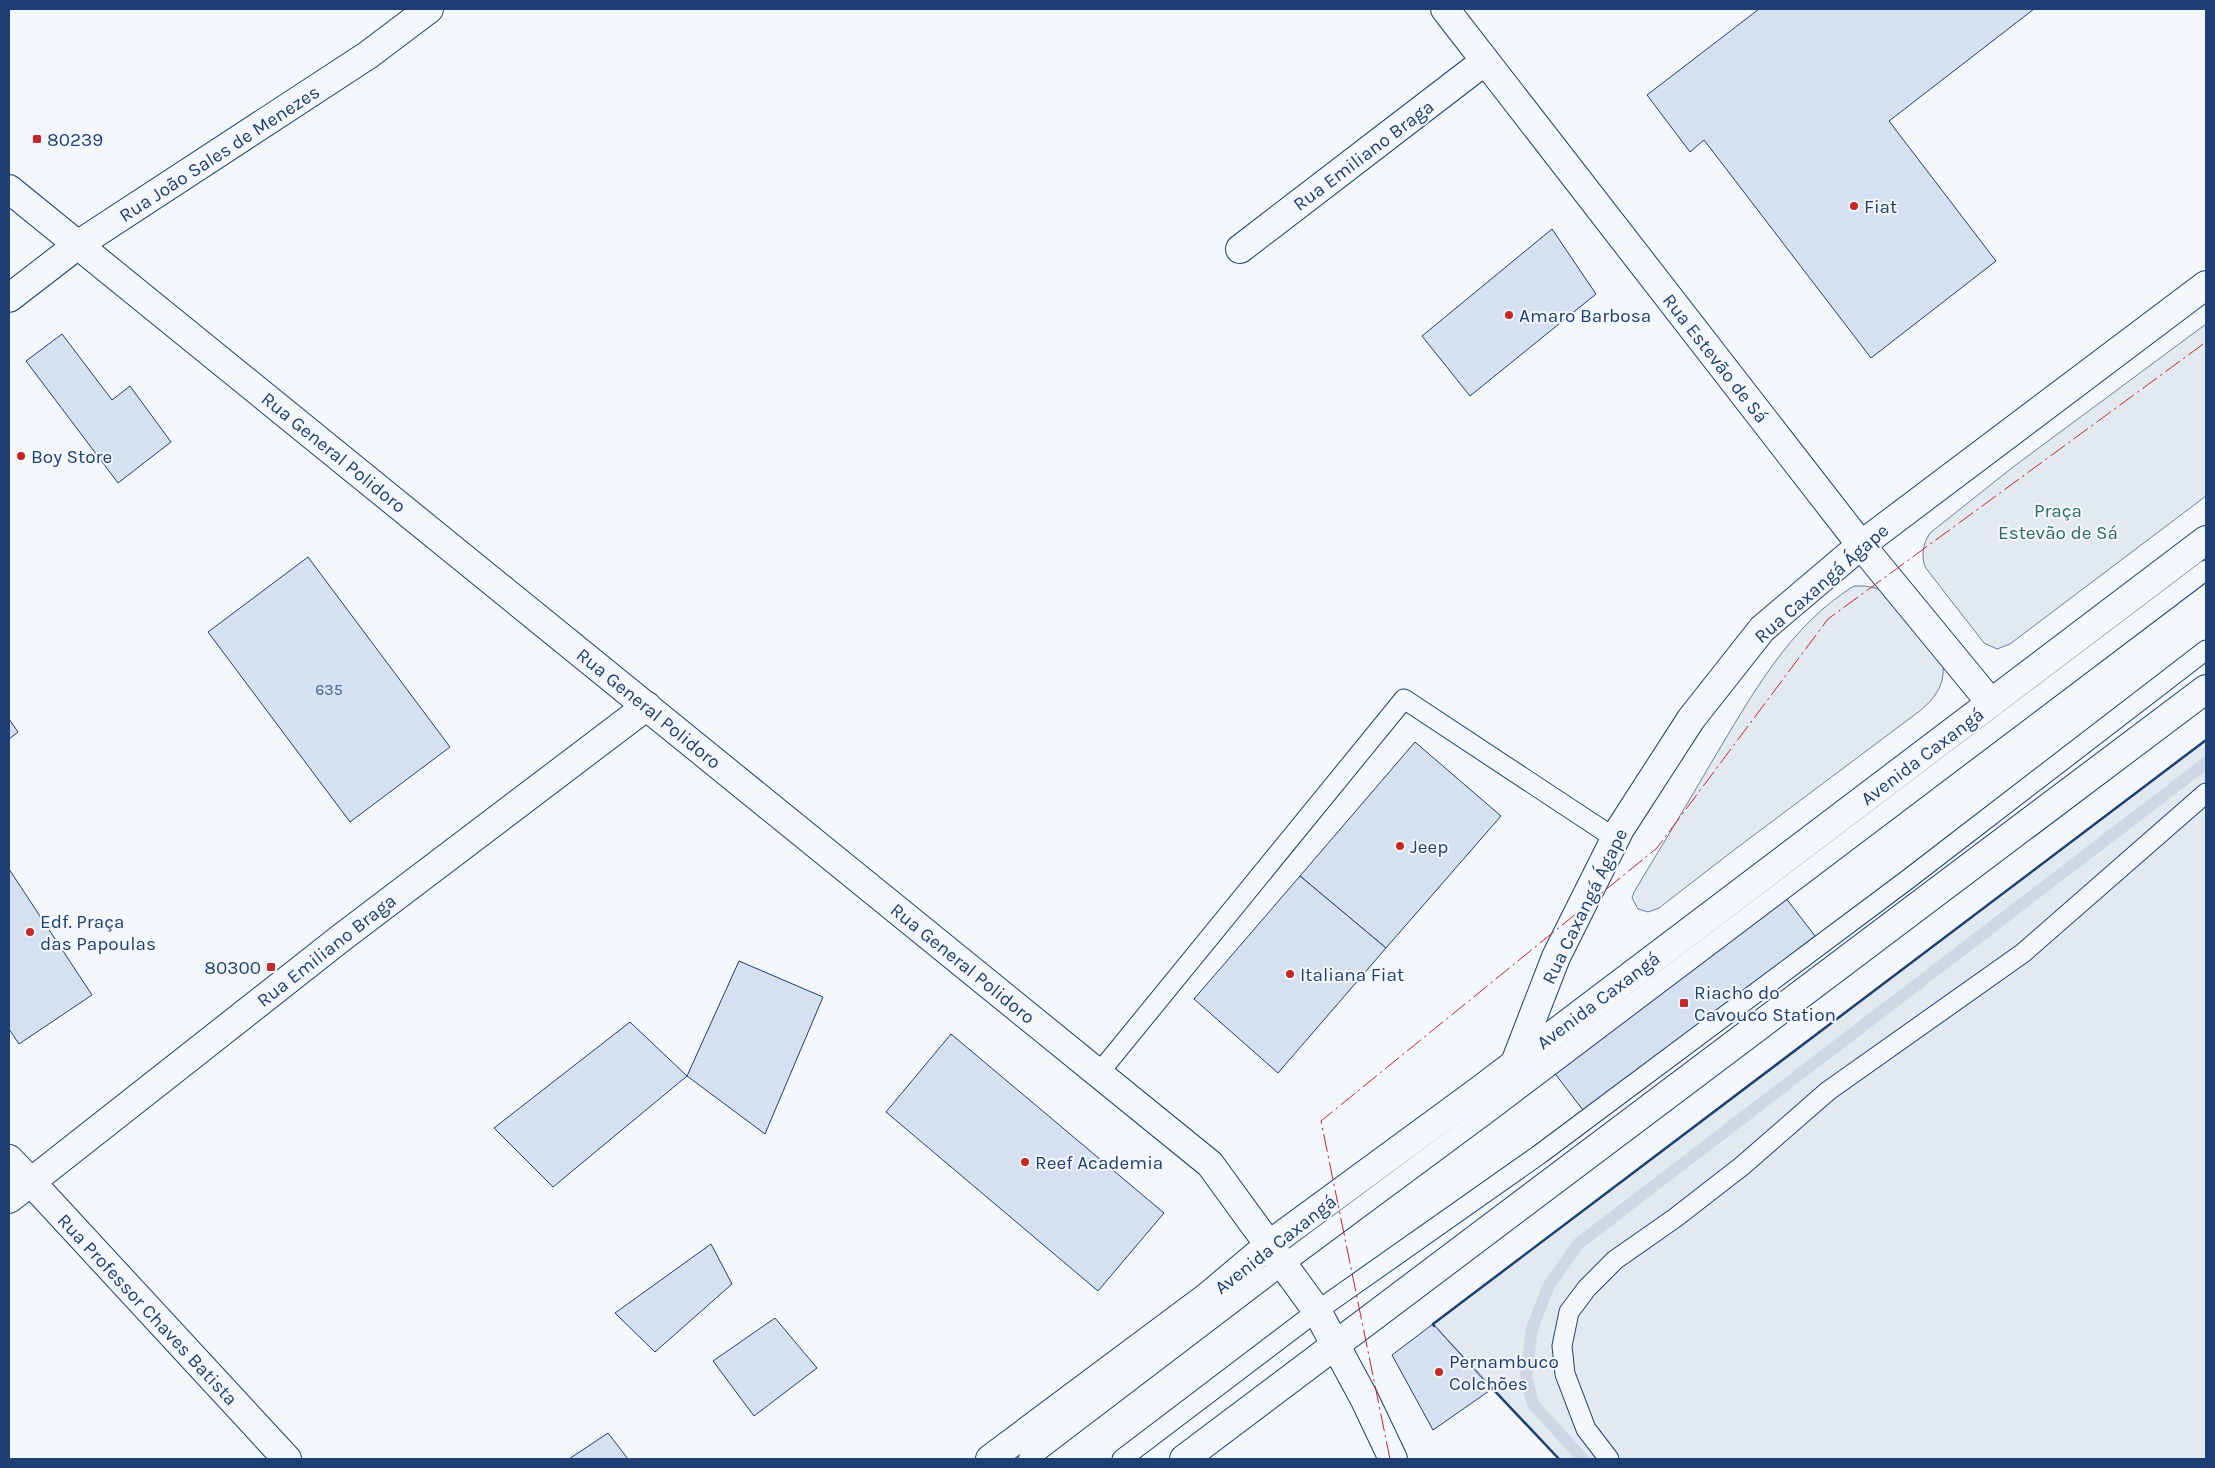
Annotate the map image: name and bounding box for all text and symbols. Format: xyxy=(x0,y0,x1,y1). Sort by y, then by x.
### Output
street label: Rua João Sales de Menezes xyxy=(115,81,324,227)
street label: Rua Emiliano Braga xyxy=(1289,96,1438,216)
place label: 80239 xyxy=(47,129,103,151)
marker: 80239 xyxy=(31,133,43,145)
place label: Fiat xyxy=(1864,196,1897,218)
marker: Fiat xyxy=(1848,200,1860,212)
street label: Rua Estevão de Sá xyxy=(1658,290,1773,428)
place label: Amaro Barbosa xyxy=(1519,305,1651,327)
marker: Amaro Barbosa xyxy=(1503,309,1515,321)
street label: Rua General Polidoro xyxy=(257,388,410,518)
place label: Boy Store xyxy=(31,446,112,468)
marker: Boy Store xyxy=(15,450,27,462)
park label: Praça Estevão de Sá xyxy=(1998,500,2118,544)
street label: Rua Caxangá Ágape xyxy=(1749,519,1893,648)
street label: Rua General Polidoro xyxy=(572,644,725,774)
house number: 635 xyxy=(315,680,343,699)
street label: Avenida Caxangá xyxy=(1857,703,1988,810)
street label: Rua Caxangá Ágape xyxy=(1537,825,1632,988)
place label: Jeep xyxy=(1410,836,1448,858)
marker: Jeep xyxy=(1394,840,1406,852)
street label: Rua Emiliano Braga xyxy=(253,890,401,1012)
street label: Rua General Polidoro xyxy=(886,899,1039,1029)
place label: Edf. Praça das Papoulas xyxy=(40,911,156,955)
marker: Edf. Praça das Papoulas xyxy=(24,926,36,938)
street label: Avenida Caxangá xyxy=(1533,947,1664,1054)
place label: 80300 xyxy=(204,957,261,979)
marker: 80300 xyxy=(265,961,277,973)
place label: Italiana Fiat xyxy=(1300,964,1404,986)
marker: Italiana Fiat xyxy=(1284,968,1296,980)
place label: Riacho do Cavouco Station xyxy=(1694,982,1836,1026)
marker: Riacho do Cavouco Station xyxy=(1678,997,1690,1009)
place label: Reef Academia xyxy=(1035,1152,1163,1174)
marker: Reef Academia xyxy=(1019,1156,1031,1168)
street label: Avenida Caxangá xyxy=(1210,1191,1341,1299)
street label: Rua Professor Chaves Batista xyxy=(53,1209,242,1410)
place label: Pernambuco Colchões xyxy=(1449,1351,1559,1395)
marker: Pernambuco Colchões xyxy=(1433,1366,1445,1378)

